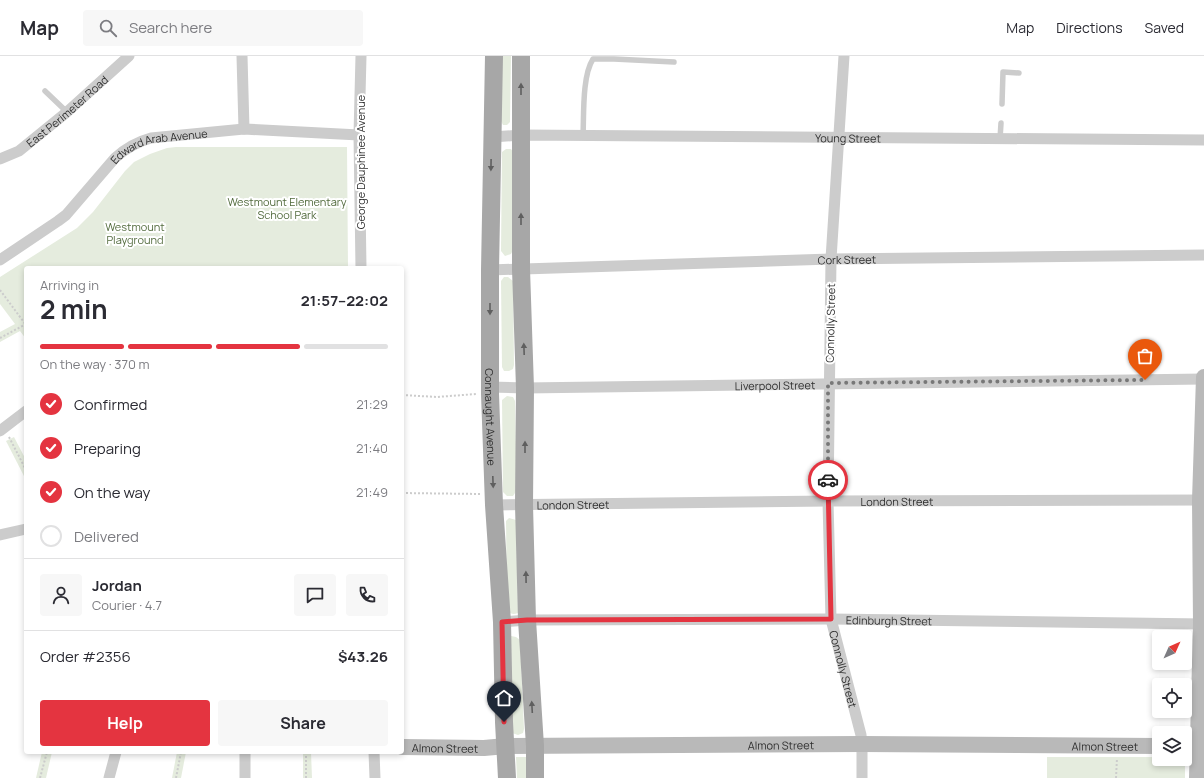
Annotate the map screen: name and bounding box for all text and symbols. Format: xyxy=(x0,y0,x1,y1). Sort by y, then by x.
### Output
search box xyxy=(83,10,363,46)
text: Map xyxy=(20,15,59,41)
icon: search xyxy=(97,17,119,39)
text: Search here xyxy=(129,17,212,38)
text: Map xyxy=(1006,18,1034,37)
text: Directions xyxy=(1056,18,1123,37)
text: Saved xyxy=(1145,18,1184,37)
street label: East Perimeter Road xyxy=(23,72,111,150)
one-way arrow xyxy=(518,82,524,95)
street label: George Dauphinee Avenue xyxy=(353,94,368,229)
street label: Edward Arab Avenue xyxy=(106,125,209,166)
street label: Young Street xyxy=(815,130,881,145)
one-way arrow xyxy=(488,159,494,172)
park label: Westmount Elementary School Park xyxy=(227,194,347,222)
one-way arrow xyxy=(518,212,524,225)
park label: Westmount Playground xyxy=(105,219,165,247)
street label: Cork Street xyxy=(817,251,876,267)
text: Arriving in xyxy=(40,276,99,294)
street label: Connolly Street xyxy=(822,283,838,363)
text: 21:57–22:02 xyxy=(301,290,388,311)
text: 2 min xyxy=(40,291,108,327)
one-way arrow xyxy=(487,303,493,316)
pin xyxy=(1128,339,1162,380)
one-way arrow xyxy=(521,342,527,355)
icon: bag xyxy=(1134,345,1156,367)
text: On the way · 370 m xyxy=(40,355,150,373)
street label: Connaught Avenue xyxy=(483,368,500,467)
street label: Liverpool Street xyxy=(735,377,815,393)
icon: check xyxy=(40,393,62,415)
text: Confirmed xyxy=(74,394,147,415)
text: 21:29 xyxy=(356,395,388,413)
icon: check xyxy=(40,437,62,459)
text: Preparing xyxy=(74,438,141,459)
text: 21:40 xyxy=(356,439,388,457)
one-way arrow xyxy=(522,440,528,453)
courier xyxy=(808,460,848,500)
icon: car xyxy=(817,469,839,491)
one-way arrow xyxy=(490,476,496,489)
icon: check xyxy=(40,481,62,503)
text: On the way xyxy=(74,482,150,503)
text: 21:49 xyxy=(356,483,388,501)
street label: London Street xyxy=(861,493,933,508)
street label: London Street xyxy=(537,496,609,512)
text: Delivered xyxy=(74,526,139,547)
one-way arrow xyxy=(523,570,529,583)
button: person xyxy=(40,574,82,616)
button: chat xyxy=(294,574,336,616)
button: phone xyxy=(346,574,388,616)
text: Jordan xyxy=(92,575,142,596)
text: Courier · 4.7 xyxy=(92,596,162,614)
street label: Edinburgh Street xyxy=(846,612,932,628)
street label: Connolly Street xyxy=(827,629,861,709)
north arrow xyxy=(1152,630,1192,670)
map controls xyxy=(1152,630,1192,766)
text: Order #2356 xyxy=(40,646,131,667)
text: $43.26 xyxy=(338,646,388,667)
button: locate xyxy=(1152,678,1192,718)
pin xyxy=(487,681,521,722)
icon: home xyxy=(493,687,515,709)
button: Help xyxy=(40,700,210,746)
button: Share xyxy=(218,700,388,746)
one-way arrow xyxy=(529,701,536,713)
button: layers xyxy=(1152,726,1192,766)
street label: Almon Street xyxy=(748,737,814,752)
street label: Almon Street xyxy=(1072,738,1138,753)
street label: Almon Street xyxy=(412,740,478,755)

